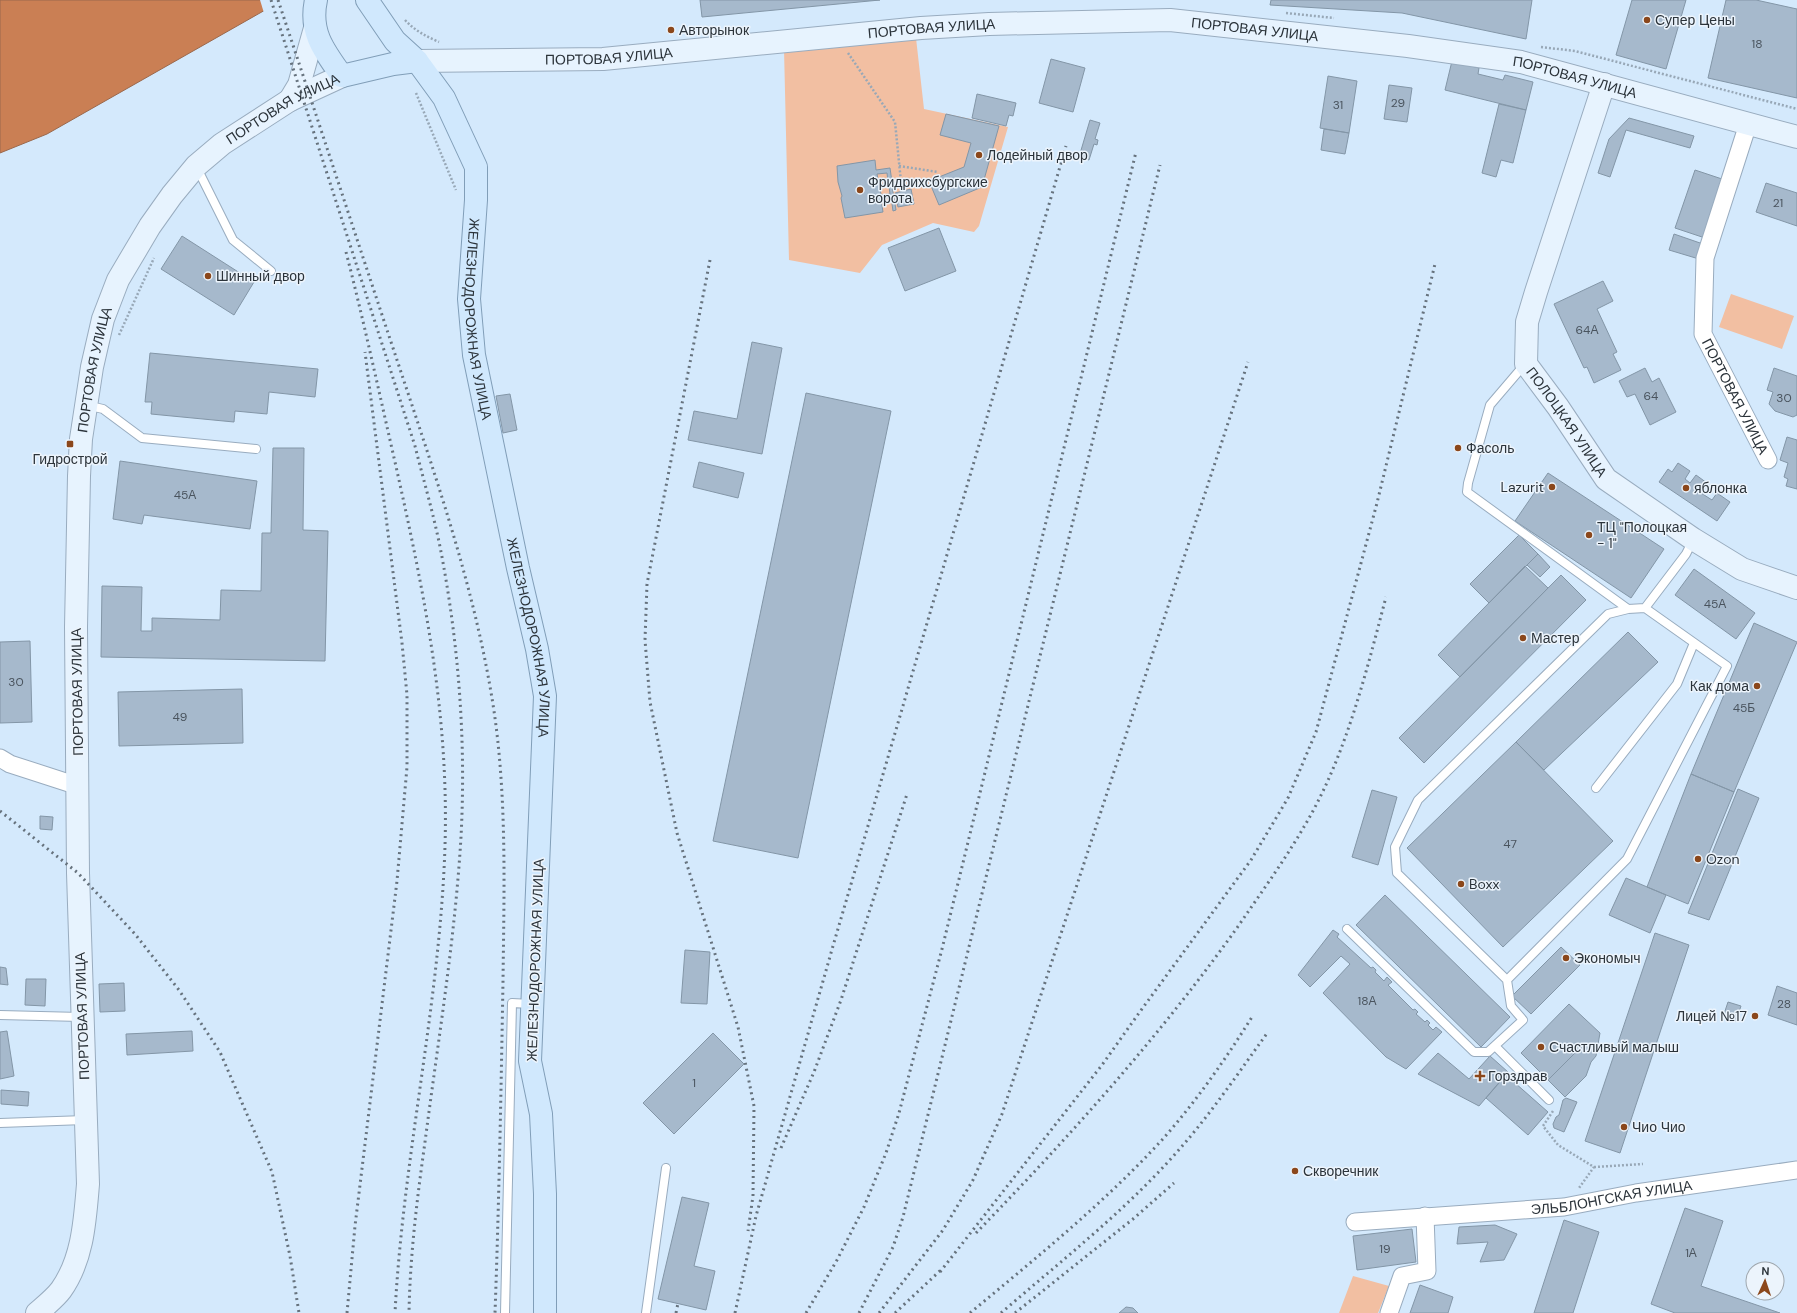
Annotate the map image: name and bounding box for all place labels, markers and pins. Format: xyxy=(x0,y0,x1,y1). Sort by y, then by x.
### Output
place label: Супер Цены xyxy=(1655,11,1735,29)
marker: Супер Цены xyxy=(1642,15,1652,25)
place label: Авторынок xyxy=(679,21,750,39)
marker: Авторынок xyxy=(666,25,676,35)
place label: Лодейный двор xyxy=(987,146,1088,164)
marker: Лодейный двор xyxy=(974,150,984,160)
place label: Фридрихсбургские ворота xyxy=(868,173,988,207)
marker: Фридрихсбургские ворота xyxy=(855,185,865,195)
place label: Шинный двор xyxy=(216,267,305,285)
marker: Шинный двор xyxy=(203,271,213,281)
marker: Гидрострой xyxy=(65,439,75,449)
place label: Фасоль xyxy=(1466,439,1515,457)
marker: Фасоль xyxy=(1453,443,1463,453)
place label: Гидрострой xyxy=(32,450,108,468)
place label: Lazurit xyxy=(1501,478,1544,496)
place label: яблонка xyxy=(1694,479,1747,497)
marker: Lazurit xyxy=(1547,482,1557,492)
marker: яблонка xyxy=(1681,483,1691,493)
place label: ТЦ "Полоцкая - 1" xyxy=(1597,518,1687,552)
marker: ТЦ "Полоцкая - 1" xyxy=(1584,530,1594,540)
place label: Мастер xyxy=(1531,629,1580,647)
marker: Мастер xyxy=(1518,633,1528,643)
place label: Как дома xyxy=(1690,677,1749,695)
marker: Как дома xyxy=(1752,681,1762,691)
place label: Ozon xyxy=(1706,850,1740,868)
marker: Ozon xyxy=(1693,854,1703,864)
place label: Boxx xyxy=(1469,875,1499,893)
marker: Boxx xyxy=(1456,879,1466,889)
place label: Экономыч xyxy=(1574,949,1641,967)
marker: Экономыч xyxy=(1561,953,1571,963)
place label: Лицей №17 xyxy=(1676,1007,1747,1025)
marker: Лицей №17 xyxy=(1750,1011,1760,1021)
place label: Счастливый малыш xyxy=(1549,1038,1679,1056)
marker: Счастливый малыш xyxy=(1536,1042,1546,1052)
place label: Горздрав xyxy=(1488,1067,1547,1085)
marker: Горздрав xyxy=(1475,1071,1485,1081)
place label: Чио Чио xyxy=(1632,1118,1686,1136)
marker: Чио Чио xyxy=(1619,1122,1629,1132)
place label: Скворечник xyxy=(1303,1162,1379,1180)
marker: Скворечник xyxy=(1290,1166,1300,1176)

